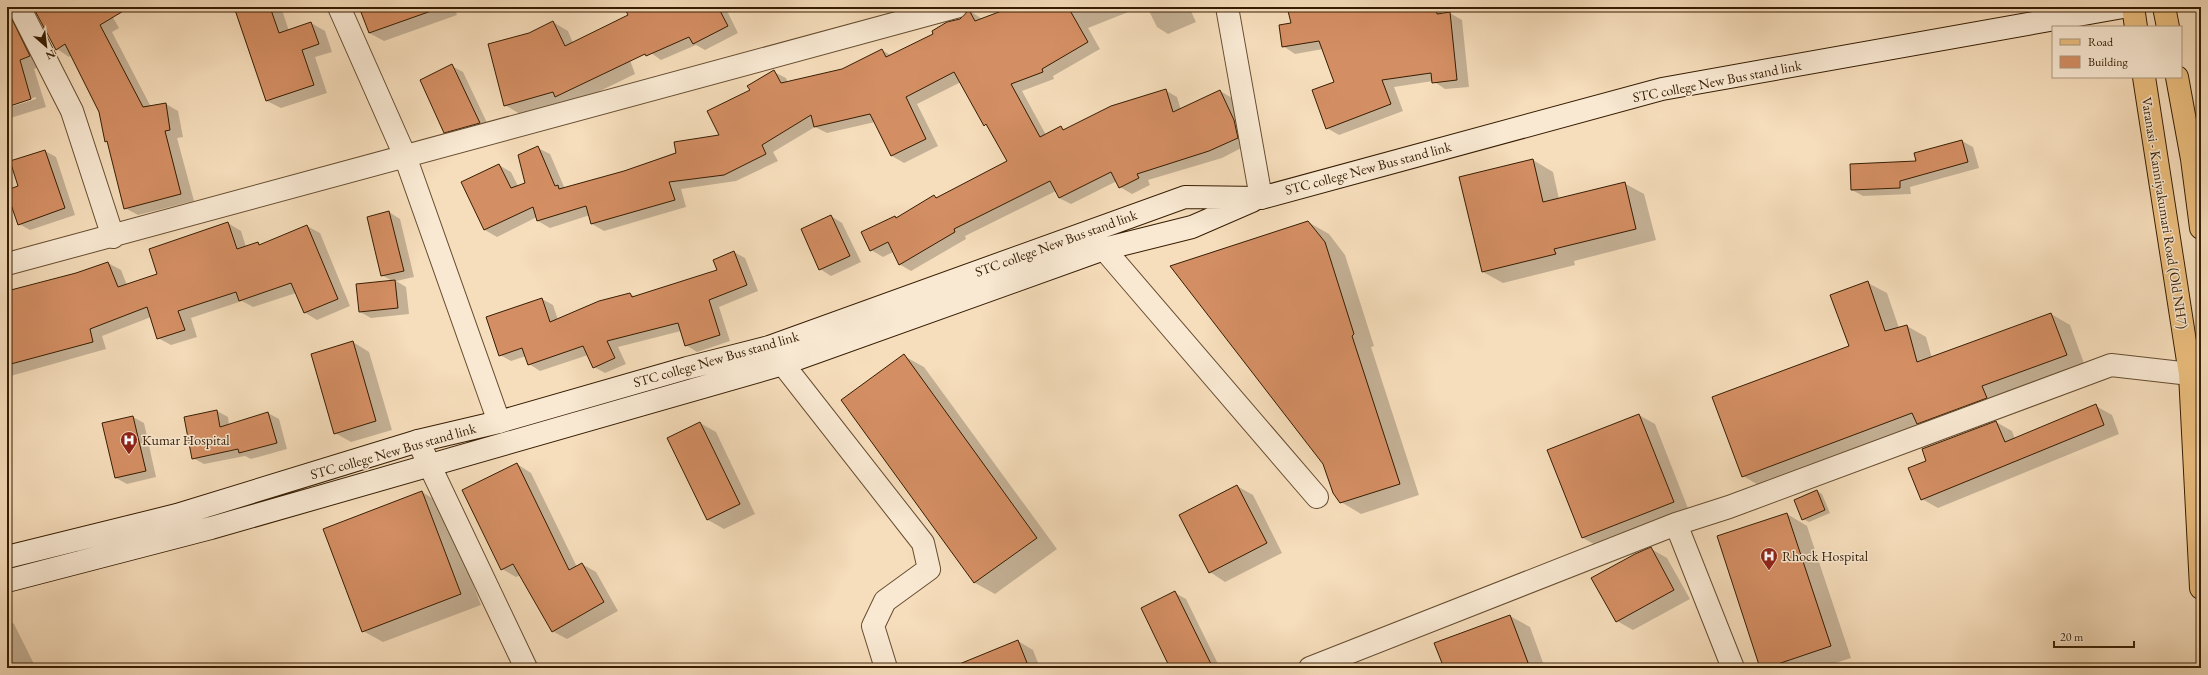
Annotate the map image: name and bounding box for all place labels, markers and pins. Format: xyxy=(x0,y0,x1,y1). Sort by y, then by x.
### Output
hospital icon: Kumar Hospital xyxy=(119,430,139,455)
place label: Kumar Hospital xyxy=(142,431,230,449)
hospital icon: Rhock Hospital xyxy=(1759,546,1779,571)
place label: Rhock Hospital xyxy=(1782,547,1869,565)

